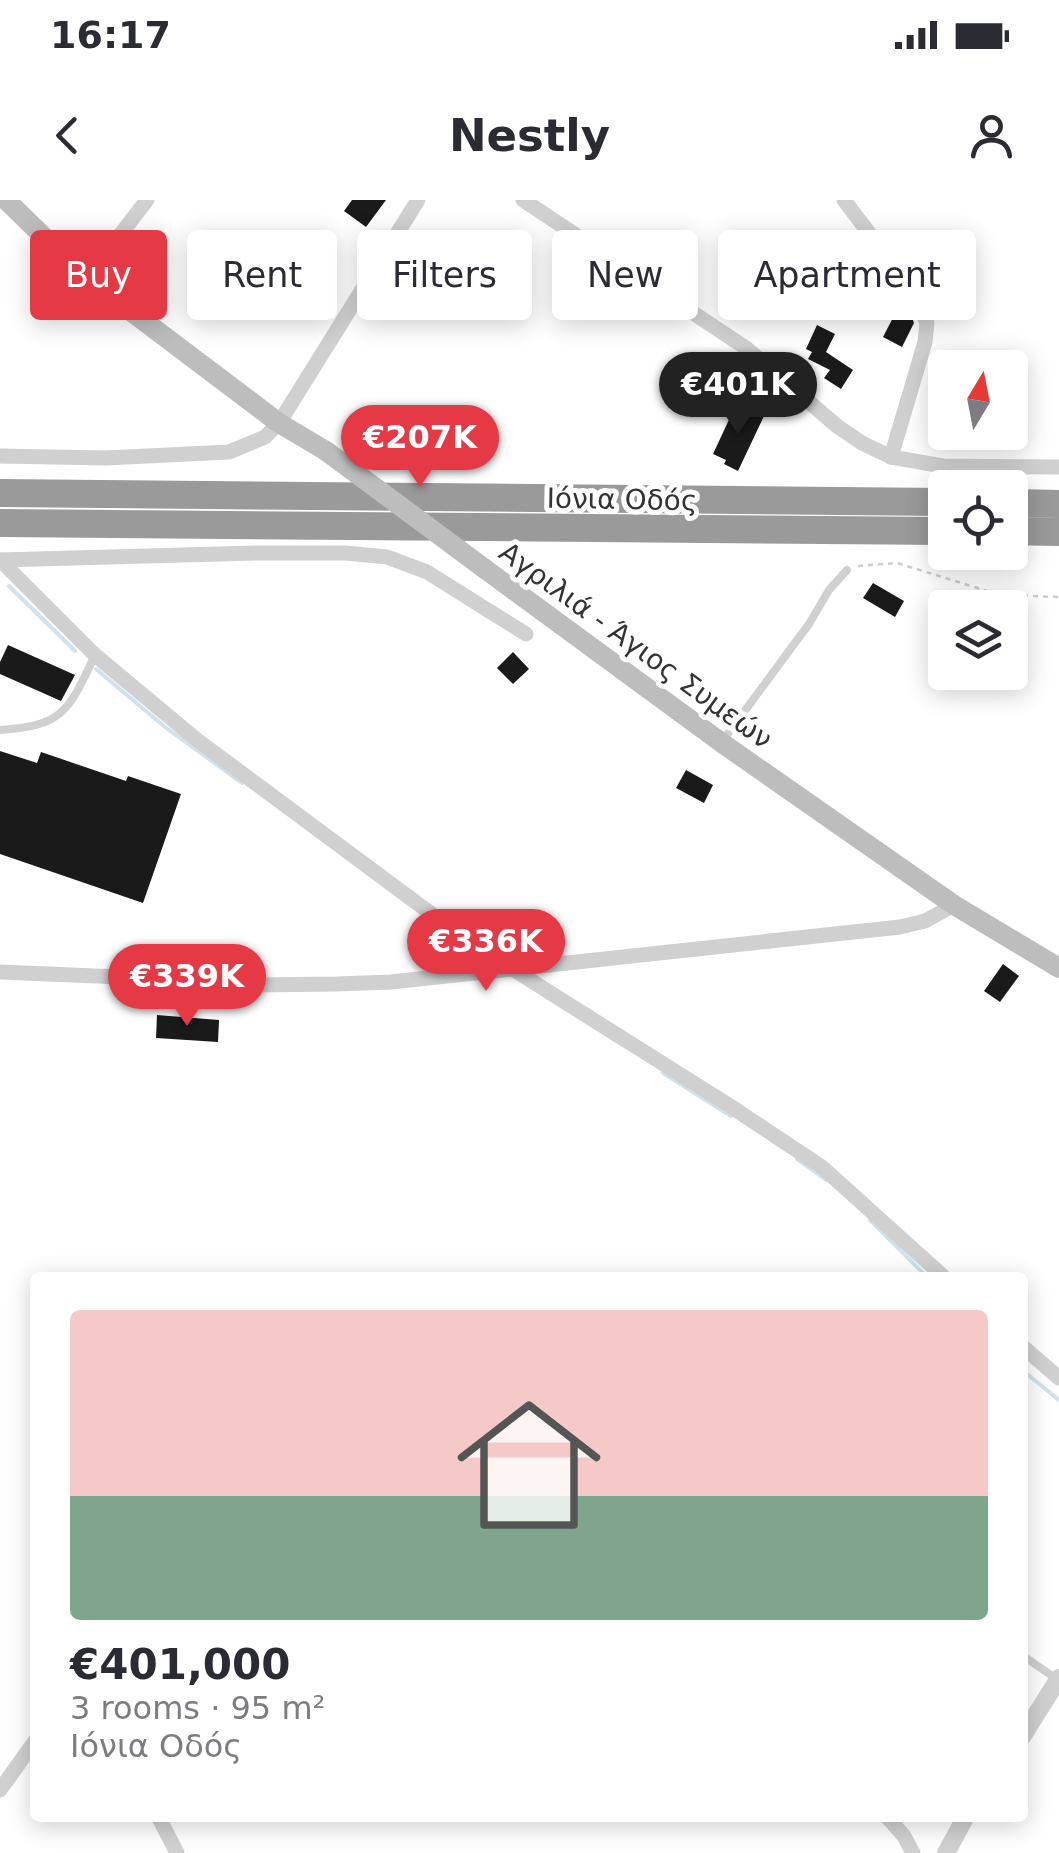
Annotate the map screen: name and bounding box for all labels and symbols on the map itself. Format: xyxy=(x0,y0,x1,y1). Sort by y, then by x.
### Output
north arrow xyxy=(928,350,1028,450)
pin: €401K xyxy=(668,352,808,437)
pin: €207K xyxy=(350,405,490,490)
street label: Ιόνια Οδός xyxy=(546,482,698,517)
street label: Αγριλιά - Άγιος Συμεών xyxy=(493,535,779,756)
pin: €336K xyxy=(416,909,556,994)
pin: €339K xyxy=(117,944,257,1029)

